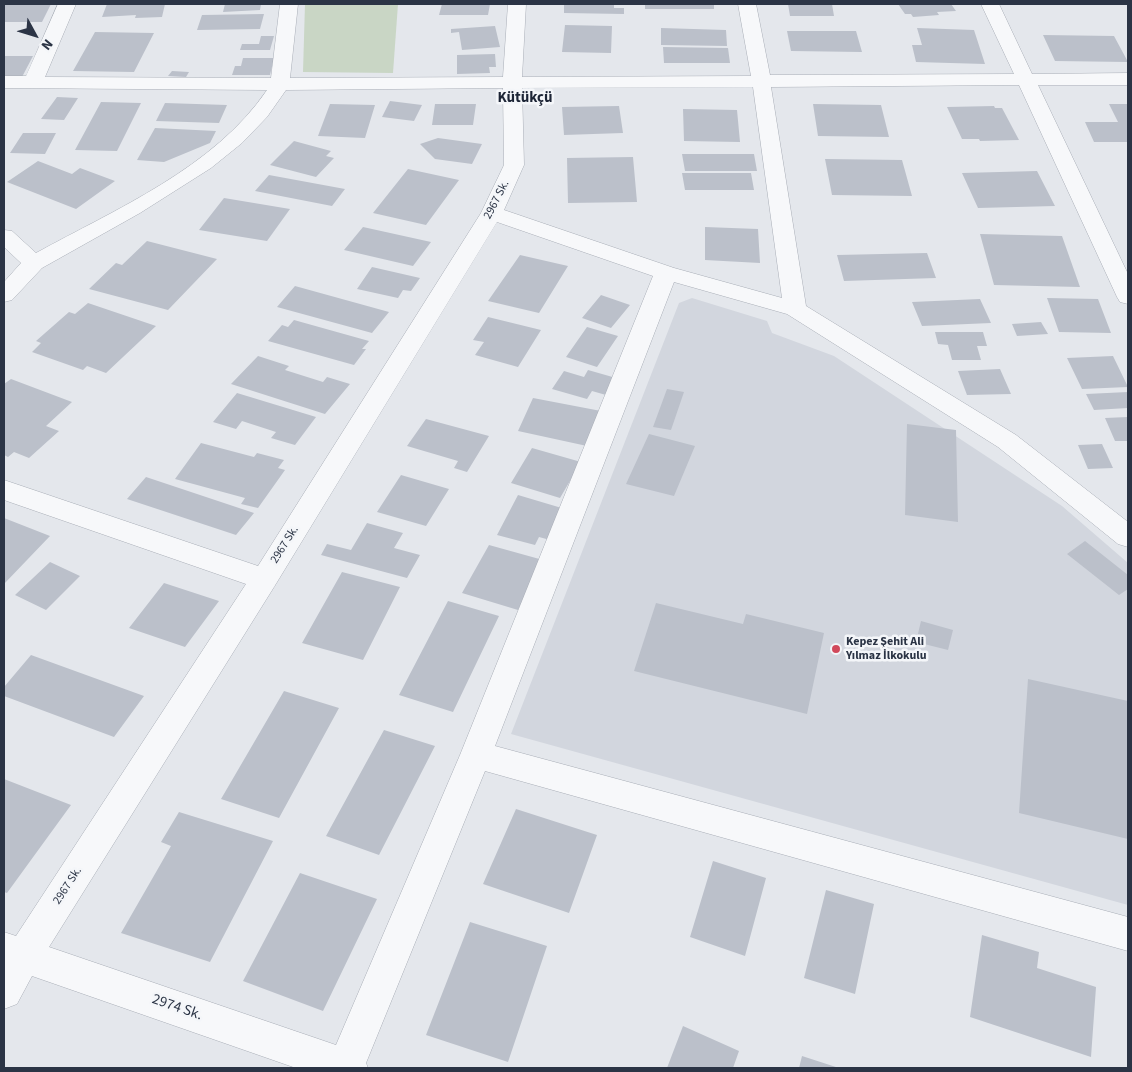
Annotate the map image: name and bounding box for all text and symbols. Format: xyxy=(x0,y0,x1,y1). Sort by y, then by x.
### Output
north arrow xyxy=(10,10,60,60)
text: N xyxy=(36,35,57,54)
district label: Kütükçü xyxy=(497,90,553,108)
street label: 2967 Sk. xyxy=(481,178,513,222)
street label: 2967 Sk. xyxy=(268,523,302,567)
place label: Kepez Şehit Ali Yılmaz İlkokulu xyxy=(846,635,926,663)
marker: Kepez Şehit Ali Yılmaz İlkokulu xyxy=(830,643,842,655)
street label: 2967 Sk. xyxy=(51,865,85,907)
street label: 2974 Sk. xyxy=(149,991,205,1025)

